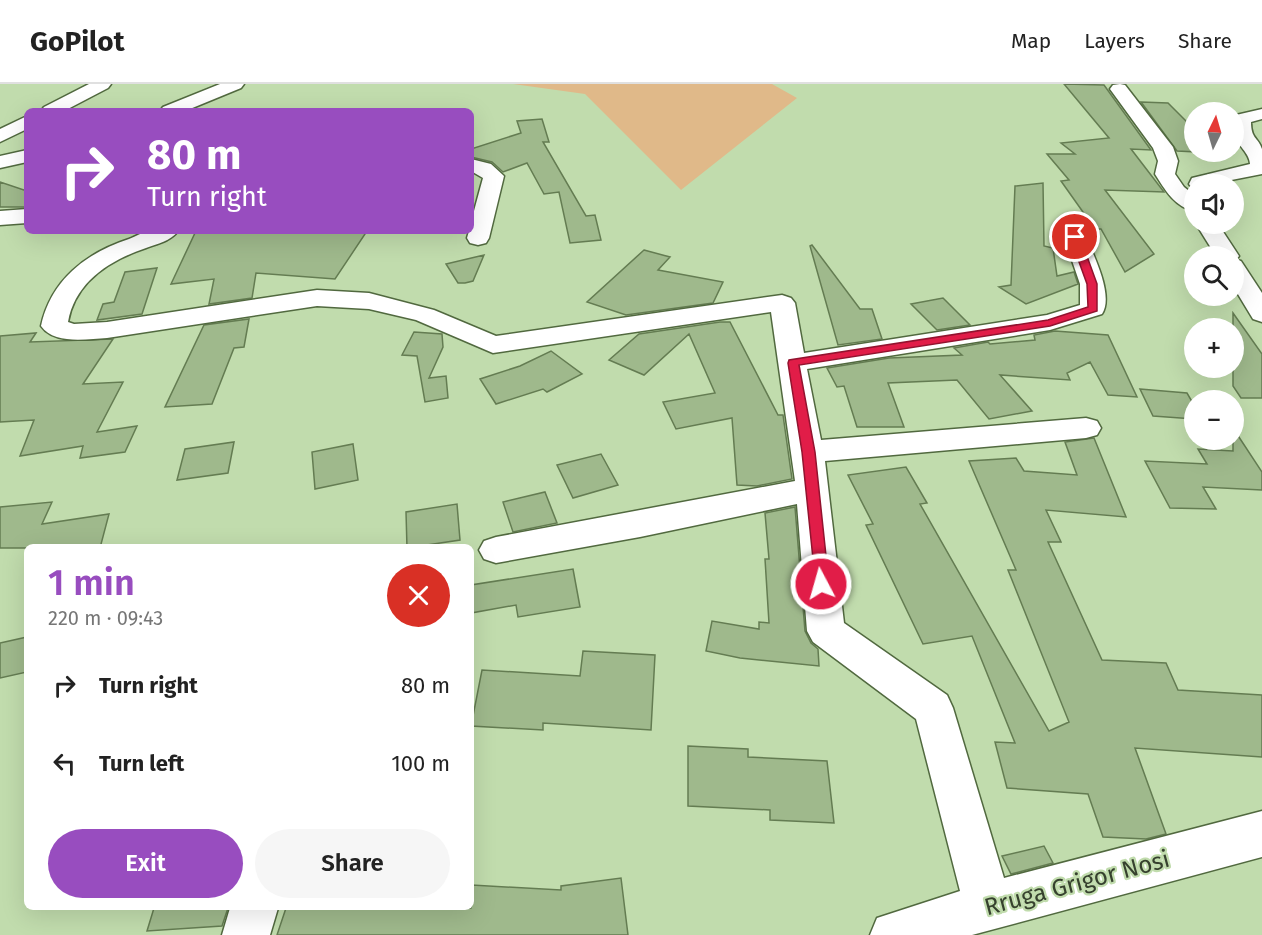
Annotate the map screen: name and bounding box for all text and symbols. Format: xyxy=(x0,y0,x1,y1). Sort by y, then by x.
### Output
text: GoPilot xyxy=(30,25,124,58)
text: Map xyxy=(1011,28,1051,54)
text: Layers xyxy=(1084,28,1145,54)
text: Share xyxy=(1178,28,1232,54)
north arrow xyxy=(1184,102,1244,162)
map controls xyxy=(1184,102,1244,450)
text: 80 m xyxy=(147,130,241,180)
icon: right xyxy=(48,132,126,210)
button: sound xyxy=(1184,174,1244,234)
text: Turn right xyxy=(147,181,267,213)
pin xyxy=(1049,211,1100,262)
icon: arrive xyxy=(1058,220,1091,253)
button: search xyxy=(1184,246,1244,306)
button: + xyxy=(1184,318,1244,378)
button: − xyxy=(1184,390,1244,450)
position arrow xyxy=(789,552,853,616)
text: 1 min xyxy=(48,561,135,605)
button: close xyxy=(387,564,450,627)
text: 220 m · 09:43 xyxy=(48,606,163,630)
icon: right xyxy=(48,669,81,702)
text: Turn right xyxy=(99,672,198,699)
text: 80 m xyxy=(401,672,450,699)
icon: left xyxy=(48,747,81,780)
text: Turn left xyxy=(99,750,184,777)
text: 100 m xyxy=(391,750,450,777)
button: Exit xyxy=(48,829,243,898)
button: Share xyxy=(255,829,450,898)
street label: Rruga Grigor Nosi xyxy=(981,845,1173,921)

